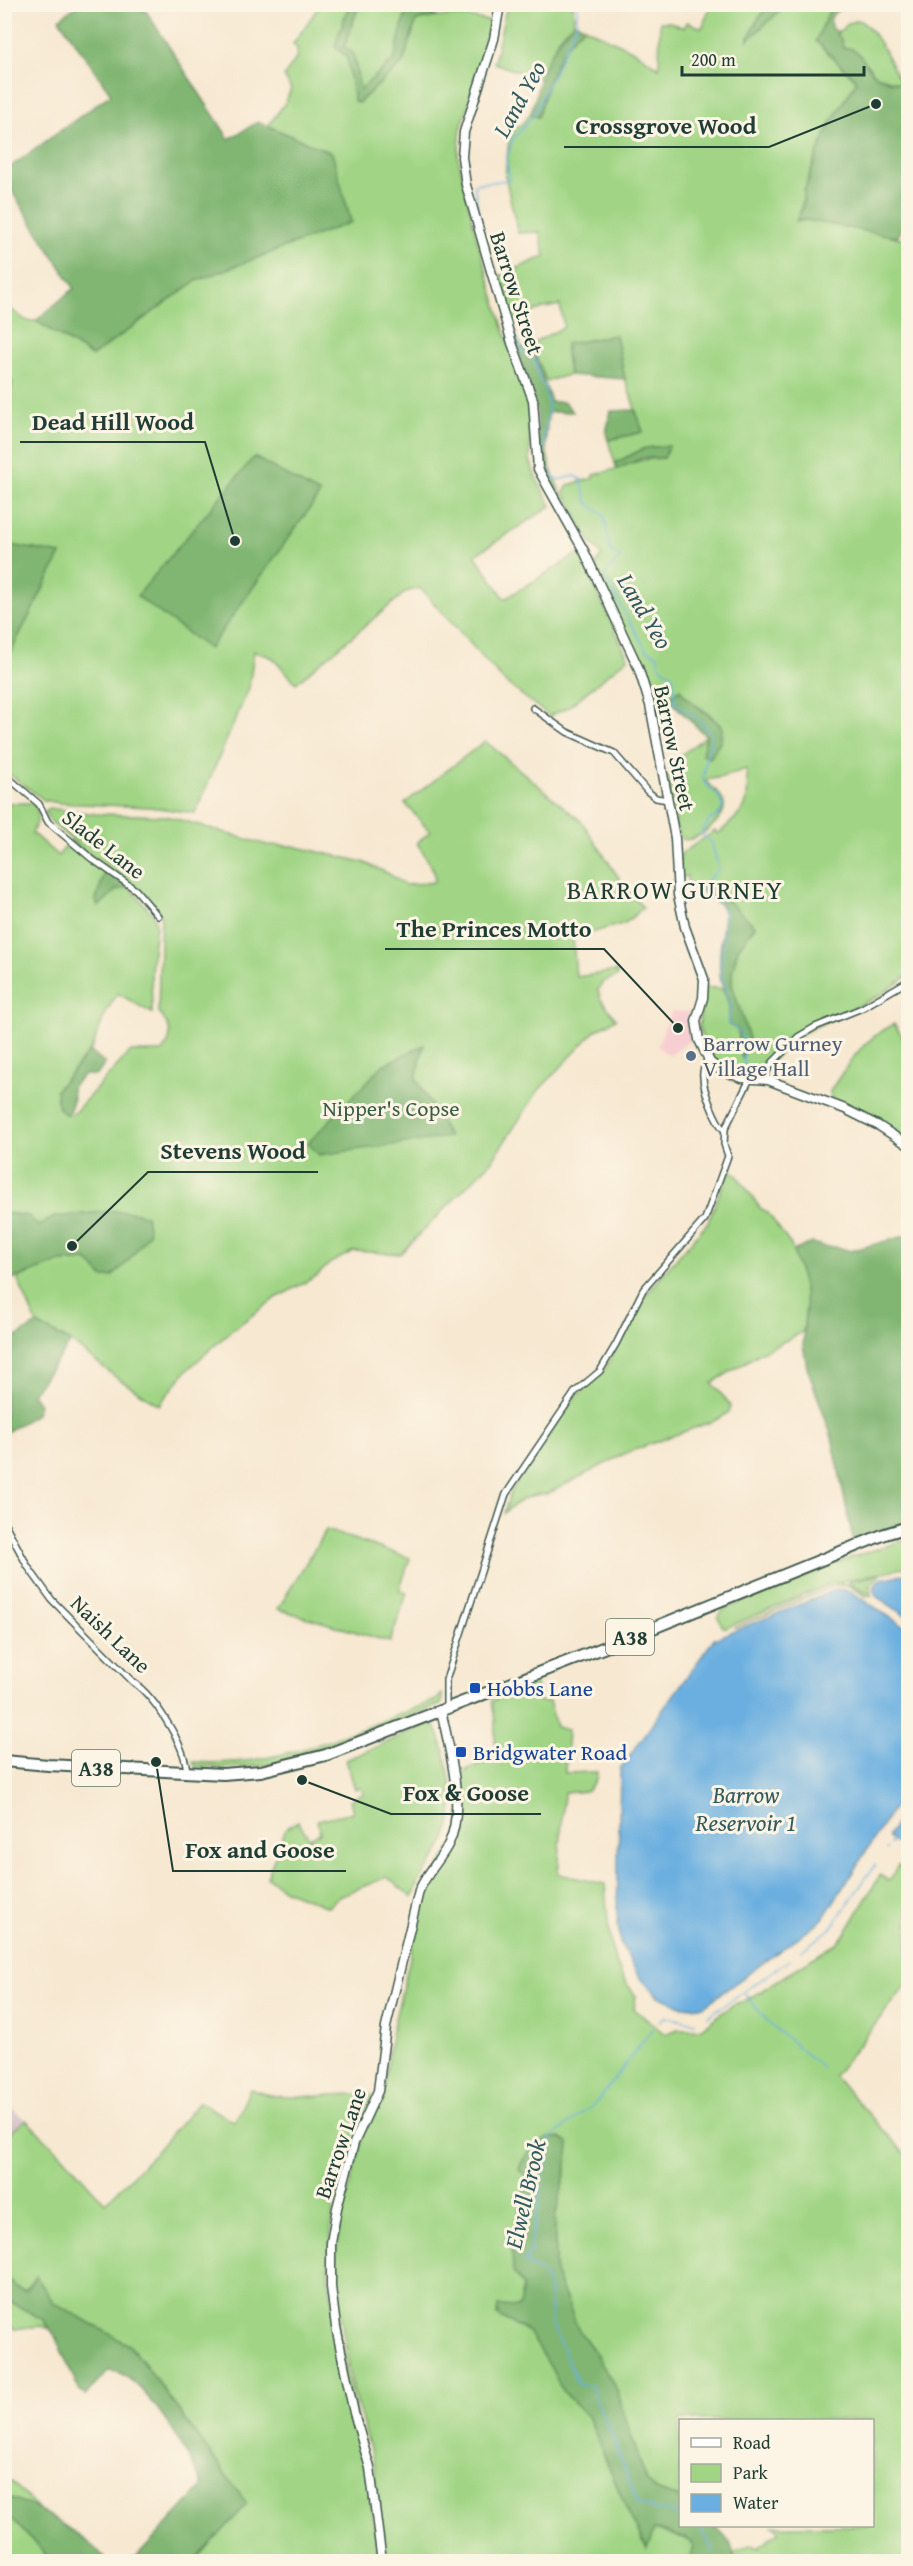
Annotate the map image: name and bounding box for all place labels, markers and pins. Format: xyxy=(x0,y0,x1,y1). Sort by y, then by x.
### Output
callout: Crossgrove Wood xyxy=(564,105,769,147)
callout: Dead Hill Wood xyxy=(20,400,205,442)
callout: The Princes Motto xyxy=(385,907,604,949)
place label: Barrow Gurney Village Hall xyxy=(703,1027,843,1084)
marker: Barrow Gurney Village Hall xyxy=(684,1049,698,1063)
callout: Stevens Wood xyxy=(148,1130,318,1172)
place label: Hobbs Lane xyxy=(487,1672,593,1704)
marker: Hobbs Lane xyxy=(468,1681,482,1695)
place label: Bridgwater Road xyxy=(473,1736,627,1768)
marker: Bridgwater Road xyxy=(454,1745,468,1759)
callout: Fox & Goose xyxy=(391,1772,541,1814)
callout: Fox and Goose xyxy=(173,1829,346,1871)

